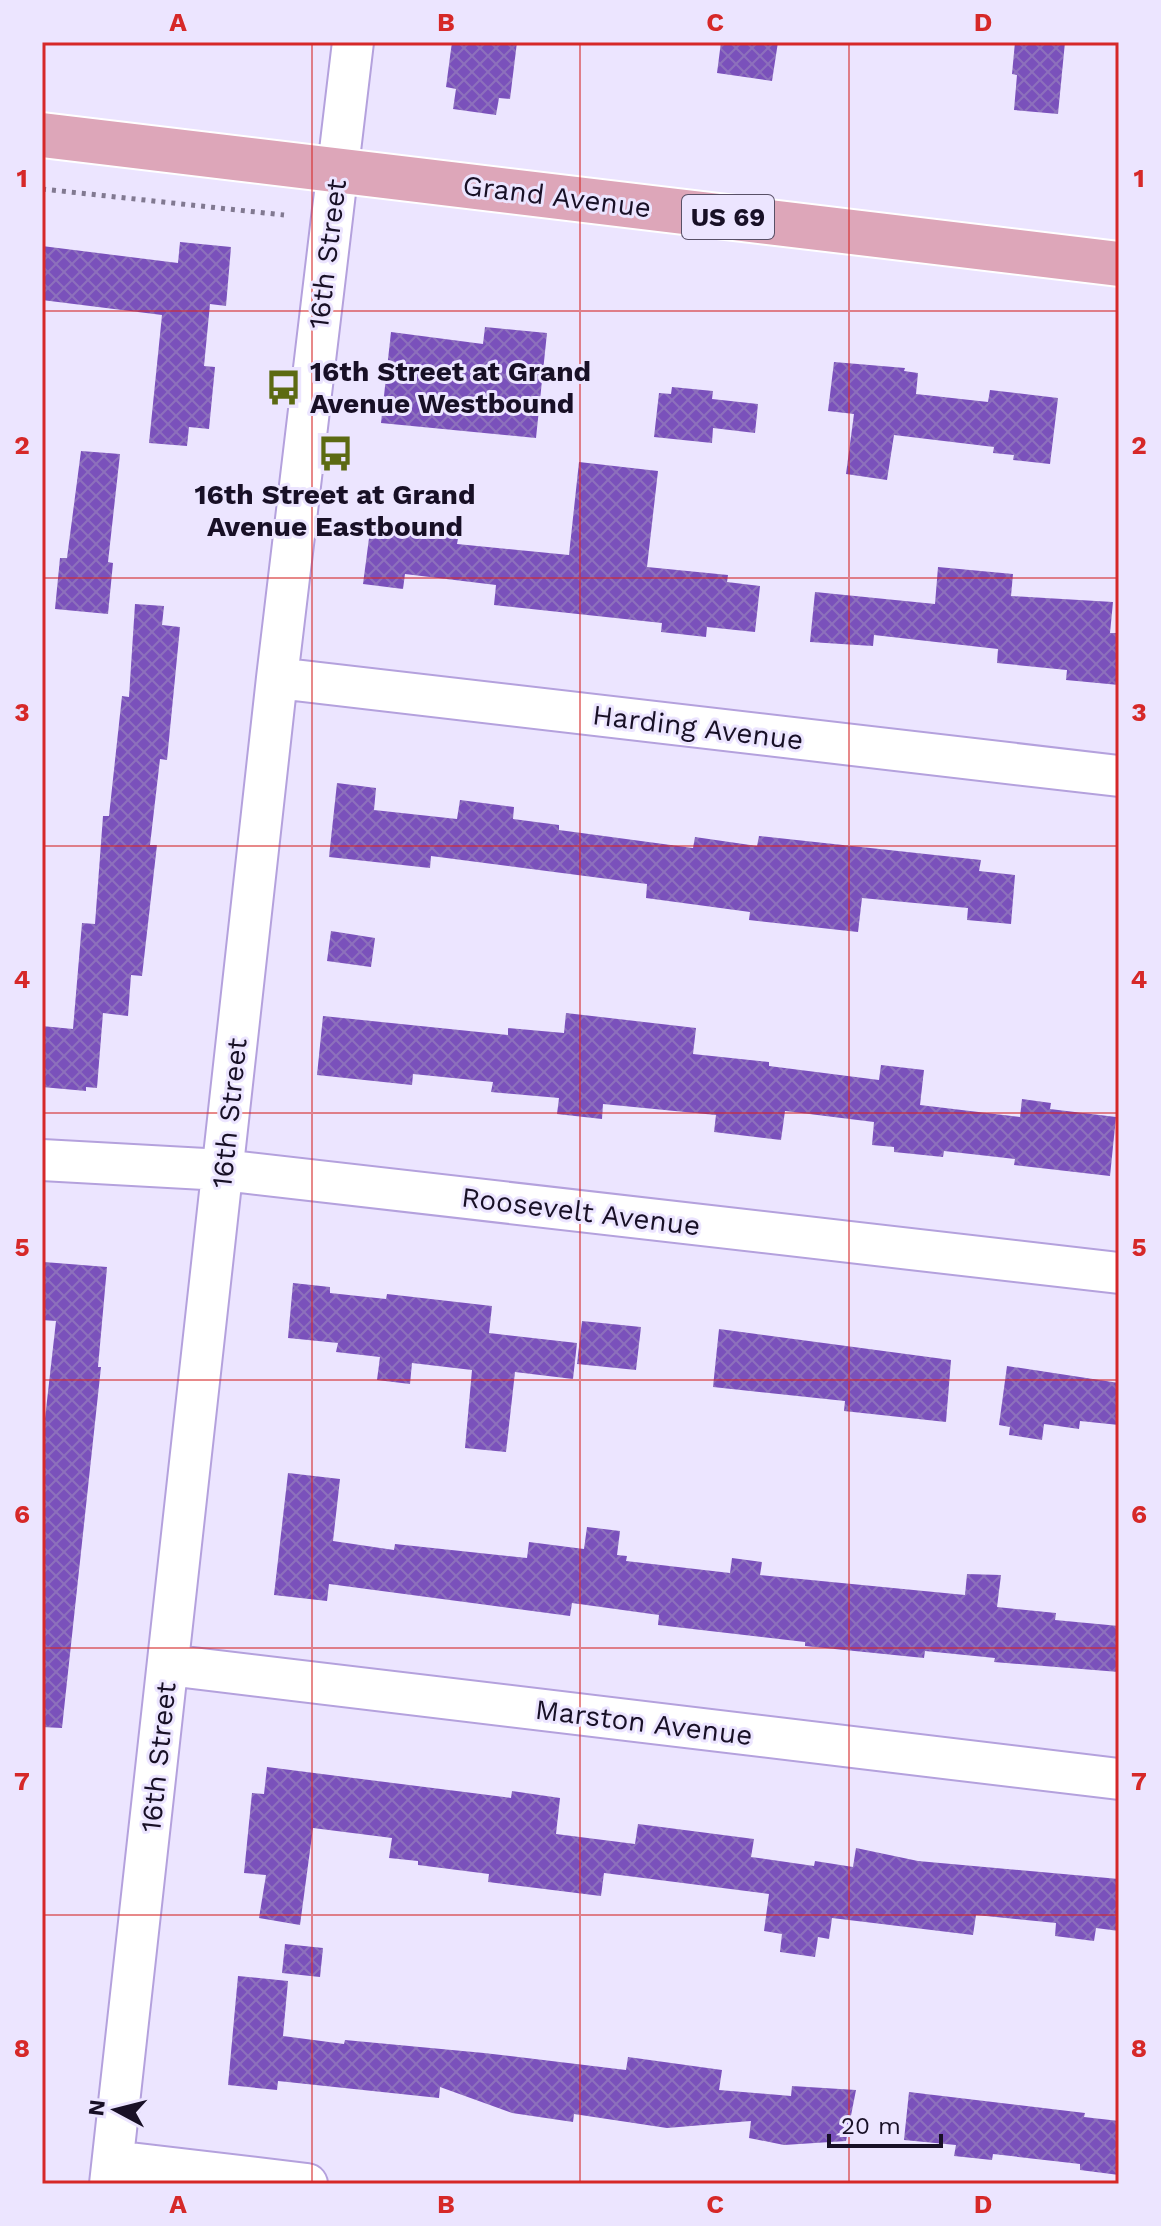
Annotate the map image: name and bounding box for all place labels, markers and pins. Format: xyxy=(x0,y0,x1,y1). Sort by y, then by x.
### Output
place label: 16th Street at Grand Avenue Westbound xyxy=(310,355,591,420)
bus stop icon: 16th Street at Grand Avenue Westbound xyxy=(265,368,303,406)
bus stop icon: 16th Street at Grand Avenue Eastbound xyxy=(316,435,354,473)
place label: 16th Street at Grand Avenue Eastbound xyxy=(194,478,476,543)

